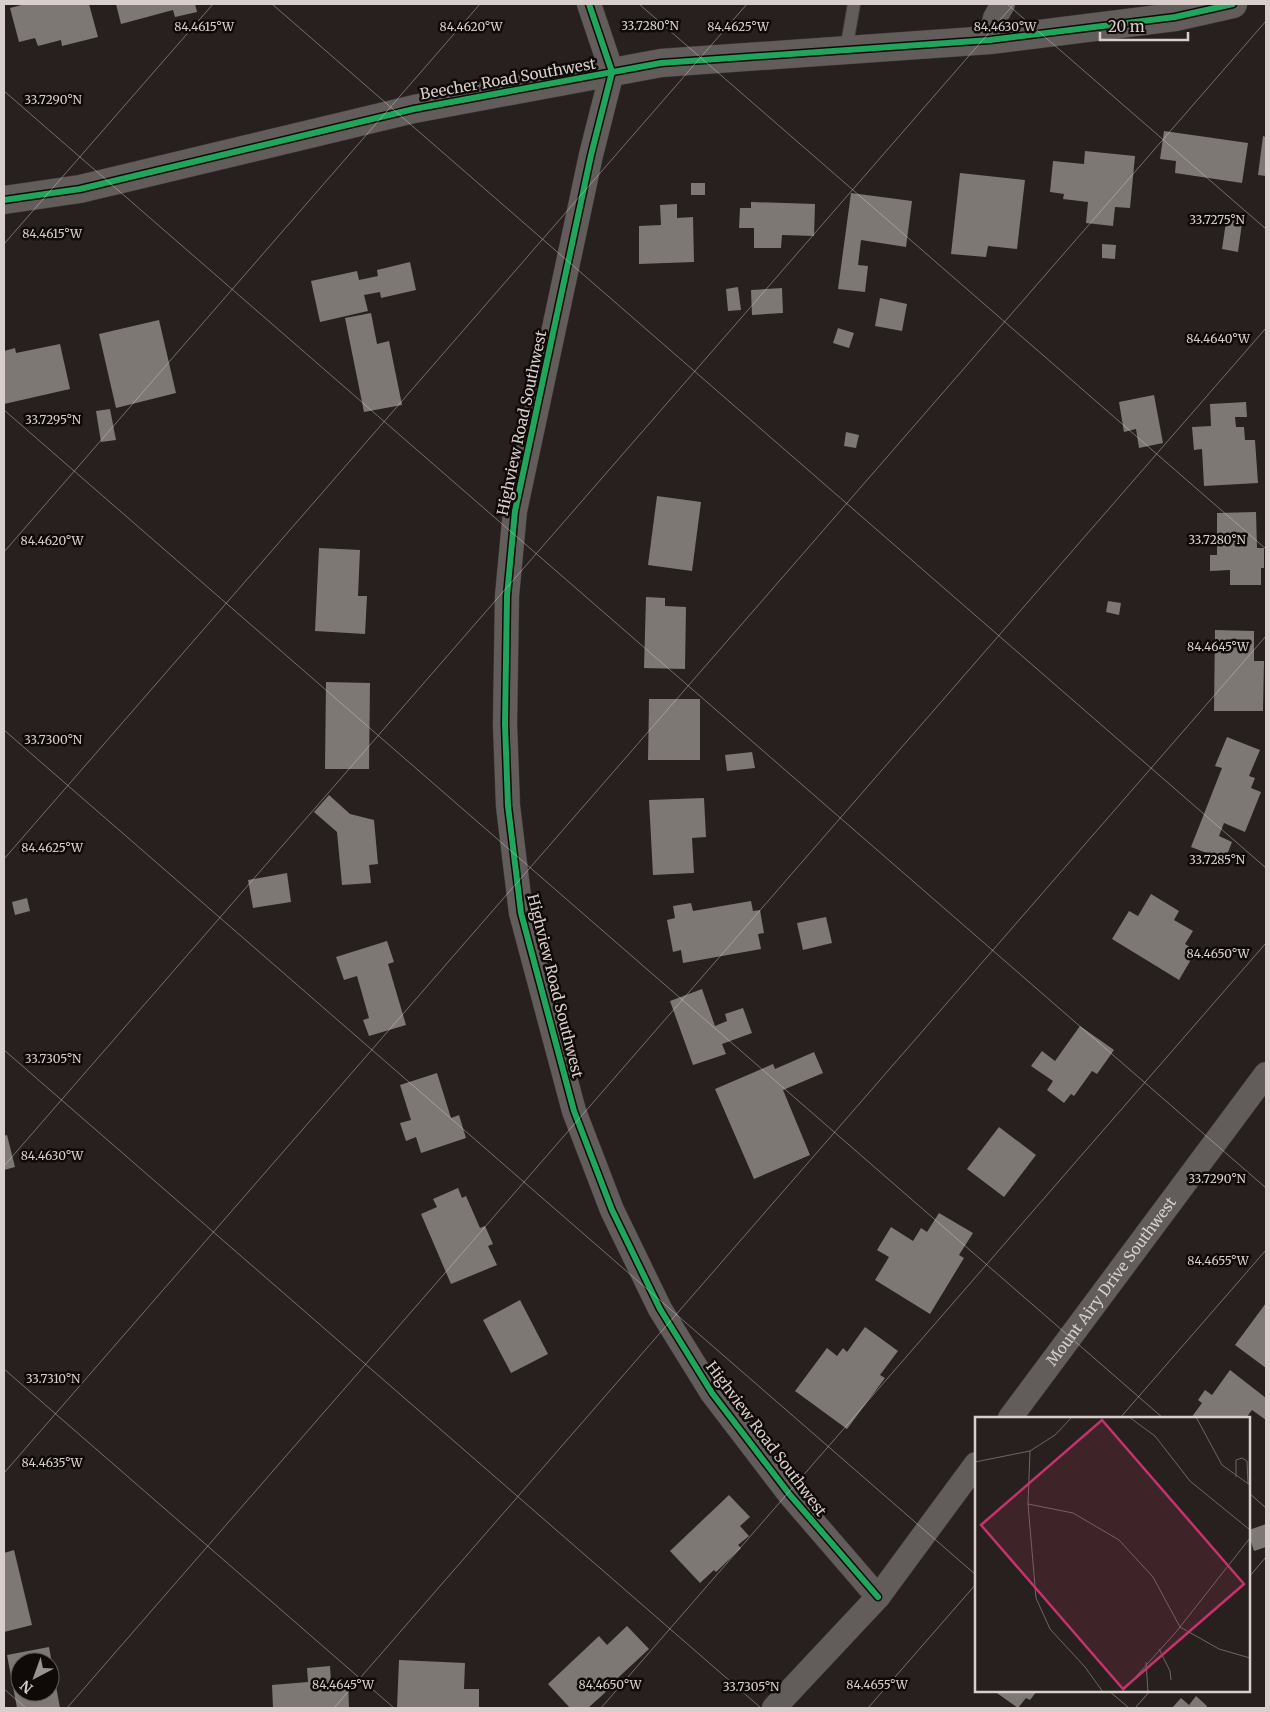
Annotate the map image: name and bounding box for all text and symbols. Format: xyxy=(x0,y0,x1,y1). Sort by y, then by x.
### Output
scale bar xyxy=(1100,10,1188,42)
text: 20 m xyxy=(1108,17,1145,36)
text: 33.7280°N xyxy=(621,18,679,33)
text: 84.4615°W xyxy=(174,19,235,34)
text: 84.4620°W xyxy=(440,19,503,34)
text: 84.4625°W xyxy=(707,19,770,34)
text: 84.4630°W xyxy=(974,19,1037,34)
street label: Beecher Road Southwest xyxy=(419,54,597,103)
text: 33.7290°N xyxy=(24,92,82,107)
text: 33.7275°N xyxy=(1189,212,1246,227)
text: 84.4615°W xyxy=(22,226,83,241)
street label: Highview Road Southwest xyxy=(493,328,550,517)
text: 84.4640°W xyxy=(1186,331,1251,346)
text: 33.7295°N xyxy=(25,412,82,427)
text: 33.7280°N xyxy=(1188,532,1246,547)
text: 84.4620°W xyxy=(21,533,84,548)
text: 84.4645°W xyxy=(1187,639,1250,654)
text: 33.7300°N xyxy=(24,732,83,747)
text: 84.4625°W xyxy=(21,840,84,855)
text: 33.7285°N xyxy=(1189,852,1246,867)
street label: Highview Road Southwest xyxy=(523,892,588,1080)
text: 84.4650°W xyxy=(1187,946,1250,961)
text: 33.7305°N xyxy=(25,1051,82,1066)
text: 84.4630°W xyxy=(21,1148,84,1163)
text: 33.7290°N xyxy=(1188,1171,1246,1186)
street label: Mount Airy Drive Southwest xyxy=(1042,1193,1180,1369)
text: 84.4655°W xyxy=(1187,1253,1250,1268)
street label: Highview Road Southwest xyxy=(702,1358,831,1520)
text: 33.7310°N xyxy=(26,1371,81,1386)
inset map xyxy=(975,1417,1250,1692)
text: 84.4635°W xyxy=(22,1455,84,1470)
north arrow xyxy=(10,1652,60,1702)
text: N xyxy=(16,1676,37,1697)
text: 84.4645°W xyxy=(312,1677,375,1692)
text: 84.4650°W xyxy=(579,1677,642,1692)
text: 84.4655°W xyxy=(846,1677,909,1692)
text: 33.7305°N xyxy=(723,1679,780,1694)

